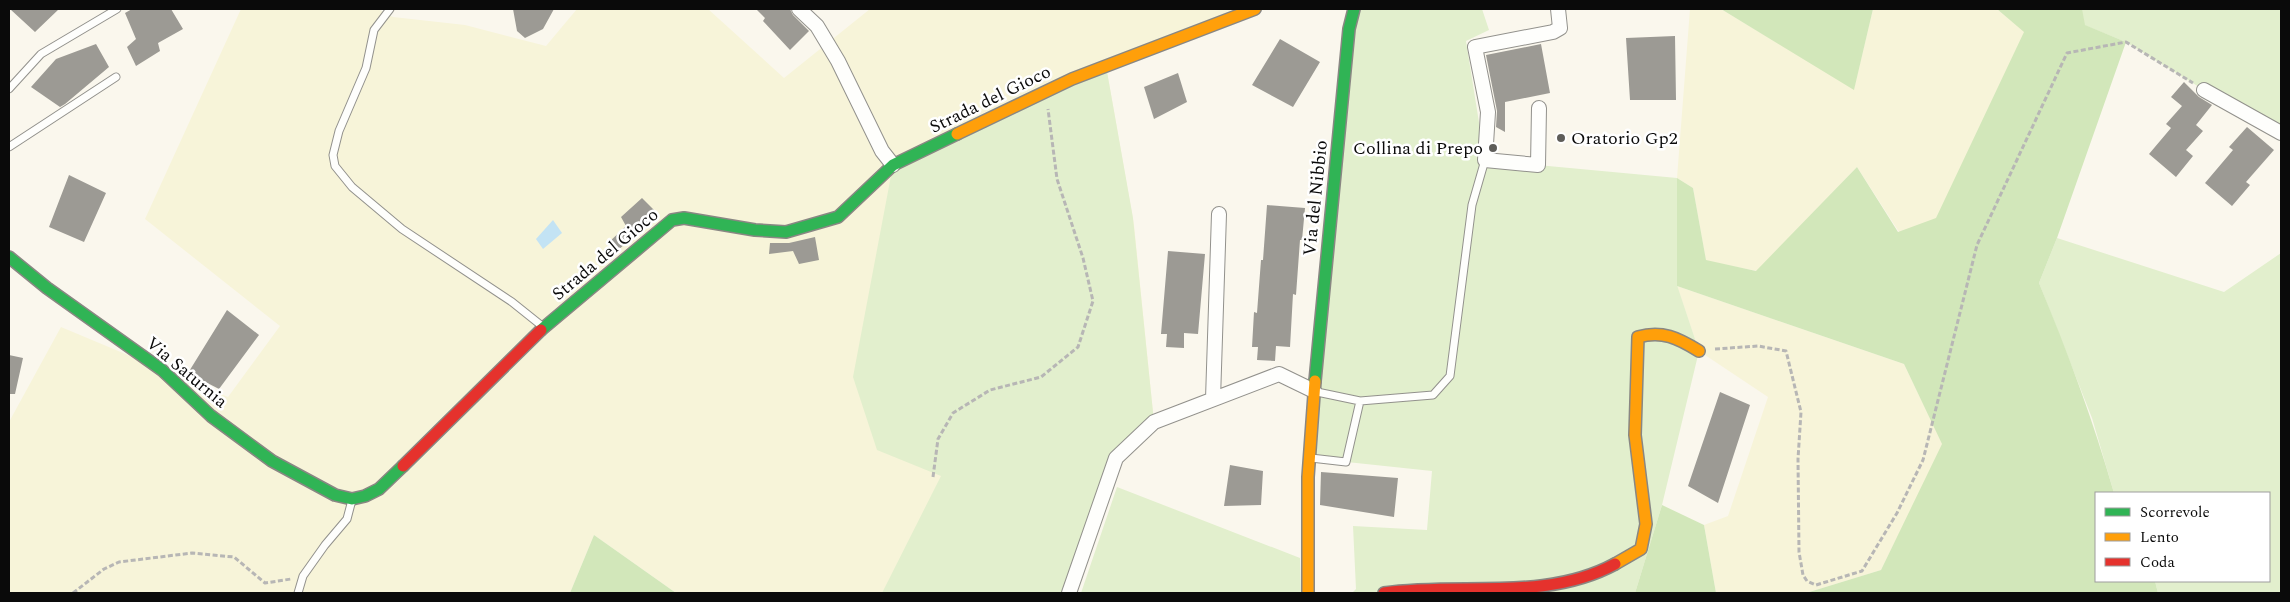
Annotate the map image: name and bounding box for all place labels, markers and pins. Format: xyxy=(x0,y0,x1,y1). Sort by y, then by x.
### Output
place label: Oratorio Gp2 xyxy=(1571,125,1678,152)
marker: Oratorio Gp2 xyxy=(1555,132,1567,144)
place label: Collina di Prepo xyxy=(1353,135,1483,162)
marker: Collina di Prepo xyxy=(1487,142,1499,154)

